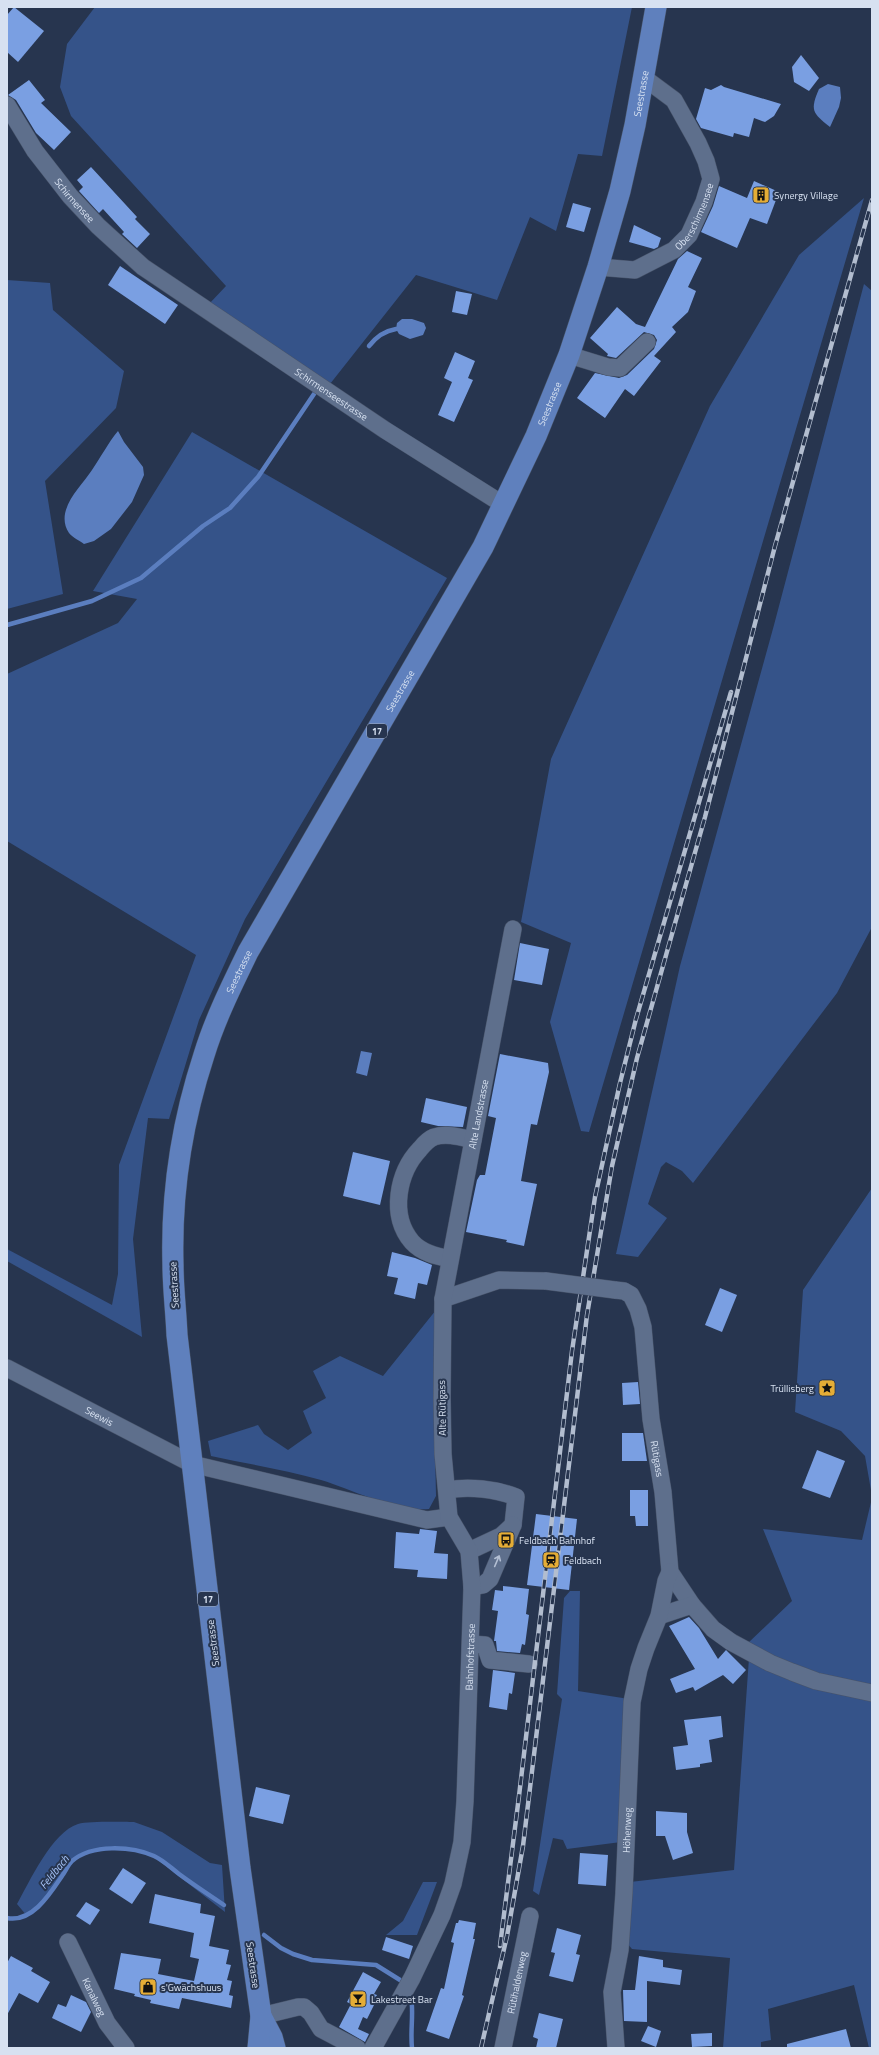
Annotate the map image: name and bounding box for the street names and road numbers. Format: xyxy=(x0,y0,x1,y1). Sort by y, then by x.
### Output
street label: Seestrasse xyxy=(629,69,652,118)
street label: Schirmensee xyxy=(51,175,98,226)
street label: Oberschirmensee xyxy=(671,181,717,253)
street label: Schirmenseestrasse xyxy=(292,364,371,424)
street label: Seestrasse xyxy=(533,379,565,428)
street label: Seestrasse xyxy=(381,667,418,715)
road number: 17 xyxy=(367,724,387,738)
street label: Seestrasse xyxy=(222,947,255,996)
street label: Alte Landstrasse xyxy=(464,1078,492,1150)
street label: Seestrasse xyxy=(165,1261,183,1309)
street label: Alte Rütigass xyxy=(434,1380,450,1436)
street label: Seewis xyxy=(83,1402,116,1430)
street label: Rütigass xyxy=(647,1439,668,1478)
road number: 17 xyxy=(198,1592,218,1606)
street label: Seestrasse xyxy=(203,1619,223,1667)
street label: Bahnhofstrasse xyxy=(461,1623,478,1691)
street label: Höhenweg xyxy=(618,1807,635,1853)
street label: Seestrasse xyxy=(242,1941,264,1989)
street label: Rütihaldenweg xyxy=(503,1950,530,2015)
street label: Kanalweg xyxy=(79,1975,110,2019)

